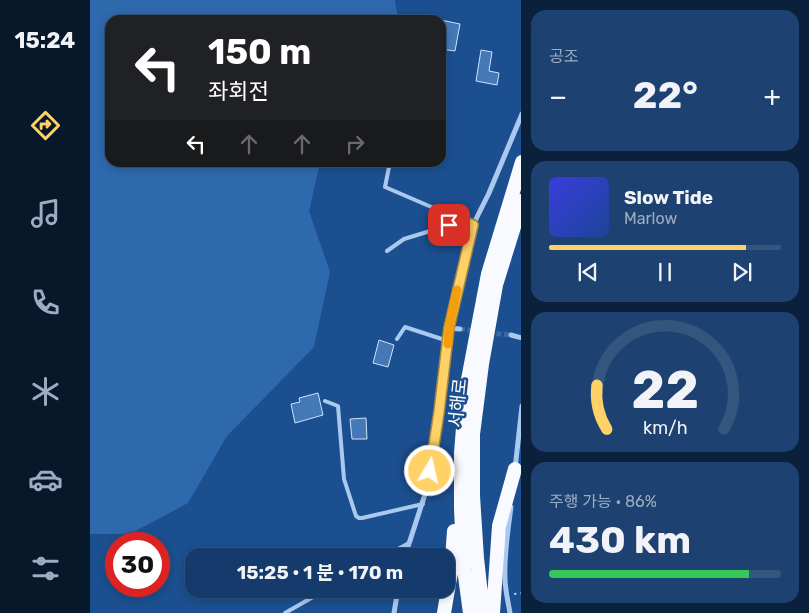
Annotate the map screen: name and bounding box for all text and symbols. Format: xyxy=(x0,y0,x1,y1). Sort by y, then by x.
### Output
text: 15:24 xyxy=(15,27,75,54)
text: 150 m xyxy=(208,31,311,73)
icon: left xyxy=(125,35,190,100)
text: 공조 xyxy=(549,47,578,66)
text: 22° xyxy=(633,72,698,118)
text: 좌회전 xyxy=(208,78,269,105)
text: − xyxy=(549,80,567,113)
text: + xyxy=(764,80,781,113)
icon: directions xyxy=(28,108,63,143)
icon: left xyxy=(182,130,210,158)
icon: ahead xyxy=(235,130,263,158)
icon: ahead xyxy=(288,130,316,158)
icon: right xyxy=(341,130,369,158)
text: Slow Tide xyxy=(624,186,713,209)
icon: music xyxy=(28,196,63,231)
pin xyxy=(428,204,470,246)
text: Marlow xyxy=(624,209,677,228)
icon: arrive xyxy=(435,211,463,239)
icon: previous xyxy=(574,258,602,286)
icon: pause xyxy=(651,258,679,286)
icon: next xyxy=(728,258,756,286)
icon: phone xyxy=(28,285,63,320)
text: 22 xyxy=(631,359,699,421)
icon: climate xyxy=(28,374,63,409)
street label: 서해로 xyxy=(444,377,472,429)
text: km/h xyxy=(643,417,687,438)
position arrow xyxy=(403,444,455,496)
icon: car xyxy=(28,462,63,497)
text: 주행 가능 · 86% xyxy=(549,492,657,511)
text: 430 km xyxy=(549,517,691,563)
speed limit sign: 30 xyxy=(105,532,170,597)
icon: filters xyxy=(28,551,63,586)
text: 15:25 · 1 분 · 170 m xyxy=(237,561,403,584)

